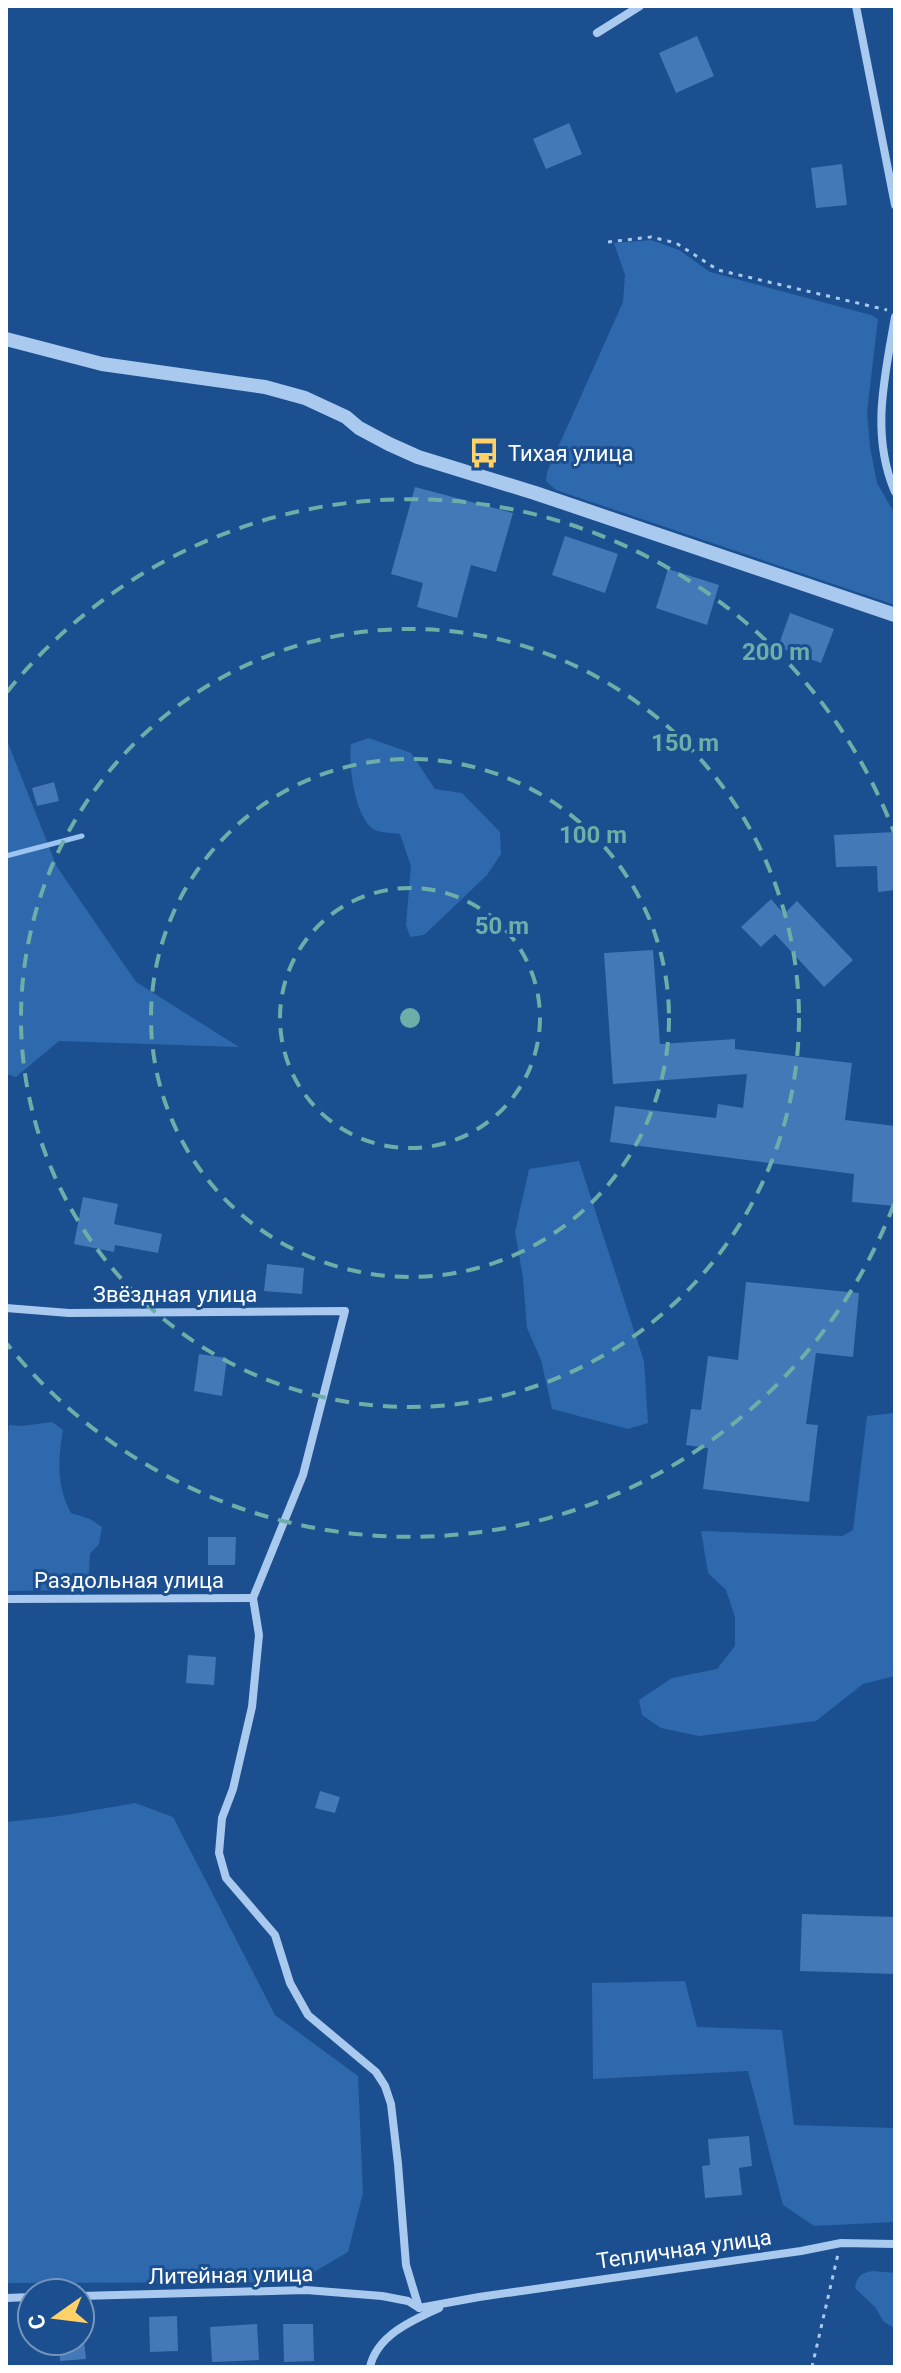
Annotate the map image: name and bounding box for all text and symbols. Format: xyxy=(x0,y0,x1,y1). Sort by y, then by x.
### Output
bus stop icon: Тихая улица xyxy=(467,436,501,470)
place label: Тихая улица xyxy=(508,441,633,466)
text: 200 m xyxy=(742,638,810,666)
text: 150 m xyxy=(651,729,719,757)
text: 100 m xyxy=(559,821,627,849)
text: 50 m xyxy=(475,912,529,940)
centre of rings xyxy=(396,1004,424,1032)
street label: Звёздная улица xyxy=(93,1282,257,1307)
street label: Раздольная улица xyxy=(34,1568,224,1593)
street label: Тепличная улица xyxy=(595,2224,773,2274)
street label: Литейная улица xyxy=(148,2261,314,2289)
north arrow xyxy=(16,2277,96,2357)
text: С xyxy=(23,2312,51,2332)

